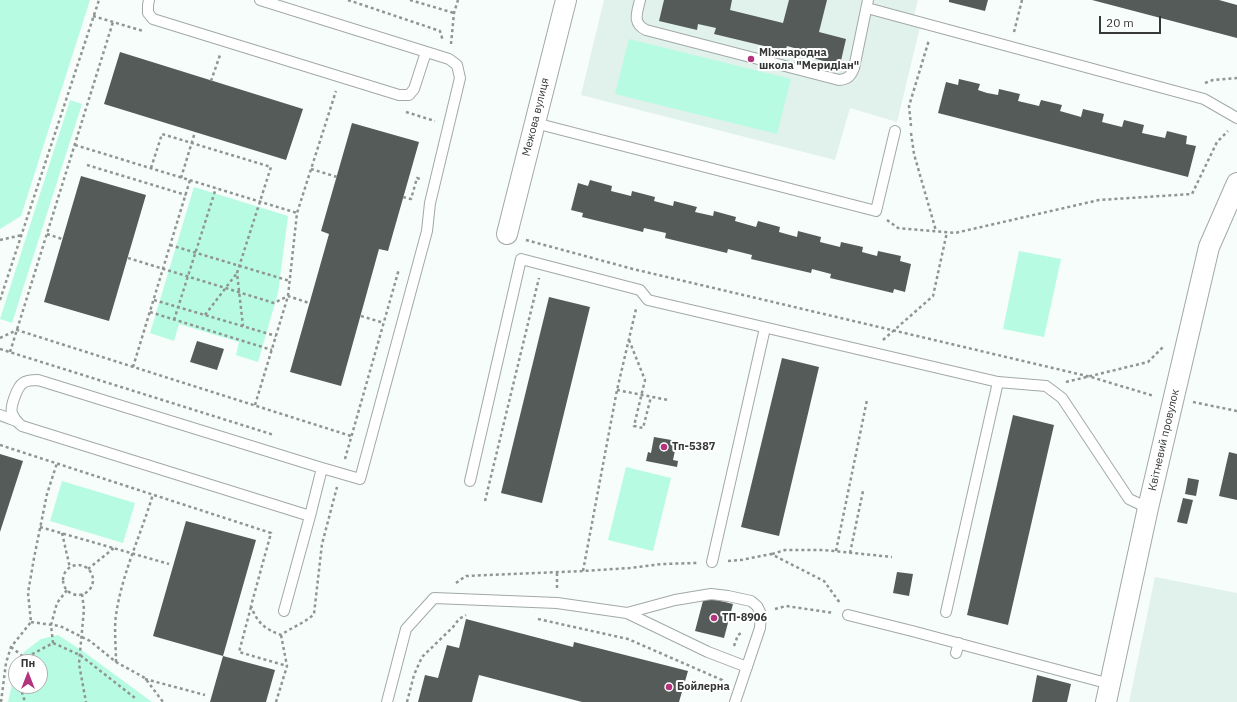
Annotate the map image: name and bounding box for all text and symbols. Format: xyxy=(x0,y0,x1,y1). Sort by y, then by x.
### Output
scale bar xyxy=(1101,8,1163,34)
text: 20 m xyxy=(1106,15,1134,30)
place label: Міжнародна школа "Меридіан" xyxy=(759,46,859,72)
marker: Міжнародна школа "Меридіан" xyxy=(746,54,756,64)
street label: Межова вулиця xyxy=(520,76,552,158)
street label: Квітневий провулок xyxy=(1146,388,1182,492)
place label: Тп-5387 xyxy=(672,440,715,454)
marker: Тп-5387 xyxy=(659,442,669,452)
place label: ТП-8906 xyxy=(722,611,767,625)
marker: ТП-8906 xyxy=(709,613,719,623)
north arrow xyxy=(8,654,48,694)
text: Пн xyxy=(21,656,35,670)
place label: Бойлерна xyxy=(677,680,730,694)
marker: Бойлерна xyxy=(664,682,674,692)

